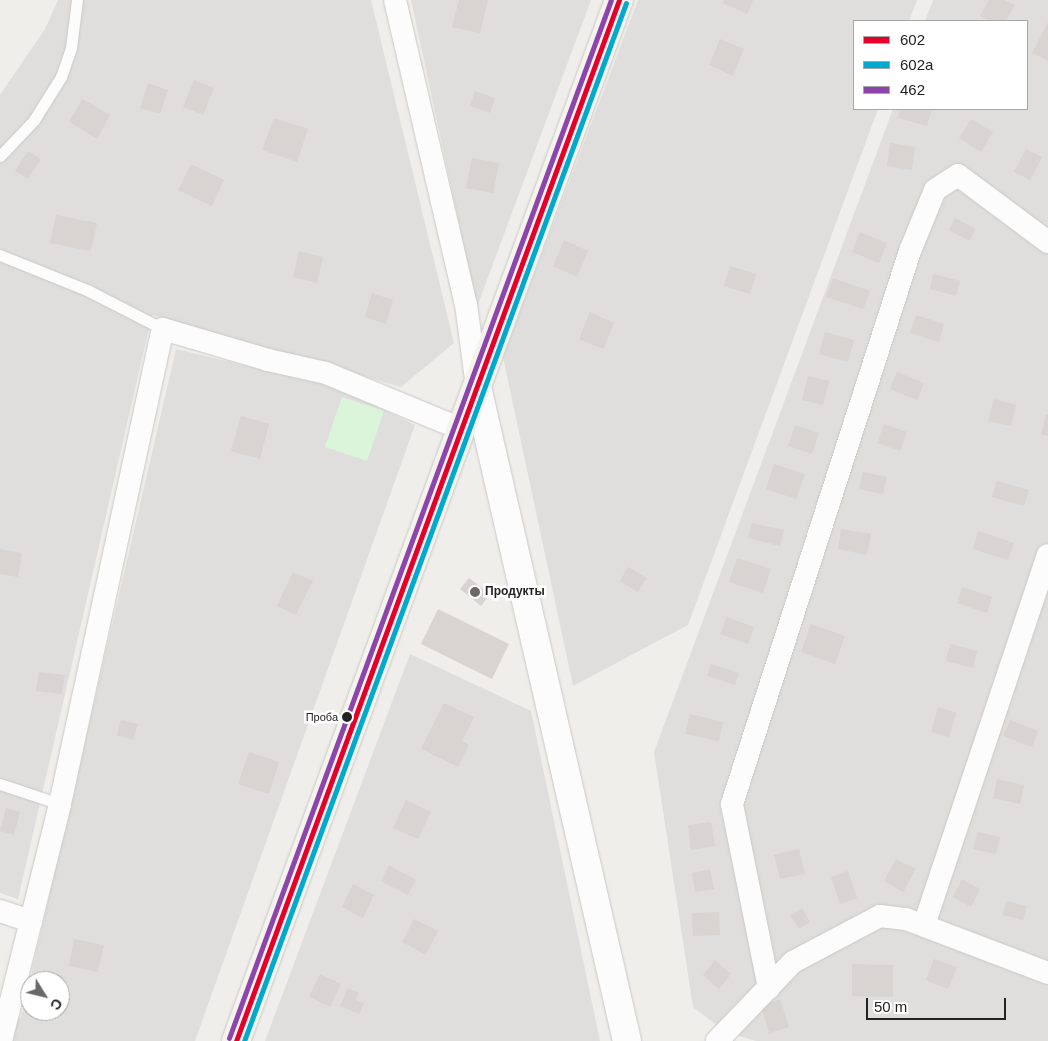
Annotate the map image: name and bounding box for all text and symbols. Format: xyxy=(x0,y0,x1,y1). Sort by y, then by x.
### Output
legend xyxy=(853,20,1028,110)
text: 602 xyxy=(900,31,925,48)
text: 602а xyxy=(900,56,933,73)
text: 462 xyxy=(900,81,925,98)
place label: Продукты xyxy=(485,585,545,599)
marker: Продукты xyxy=(469,586,481,598)
place label: Проба xyxy=(306,710,338,724)
marker: Проба xyxy=(342,712,352,722)
north arrow xyxy=(20,971,70,1021)
scale bar xyxy=(868,988,1008,1020)
text: С xyxy=(47,995,66,1013)
text: 50 m xyxy=(874,998,907,1015)

